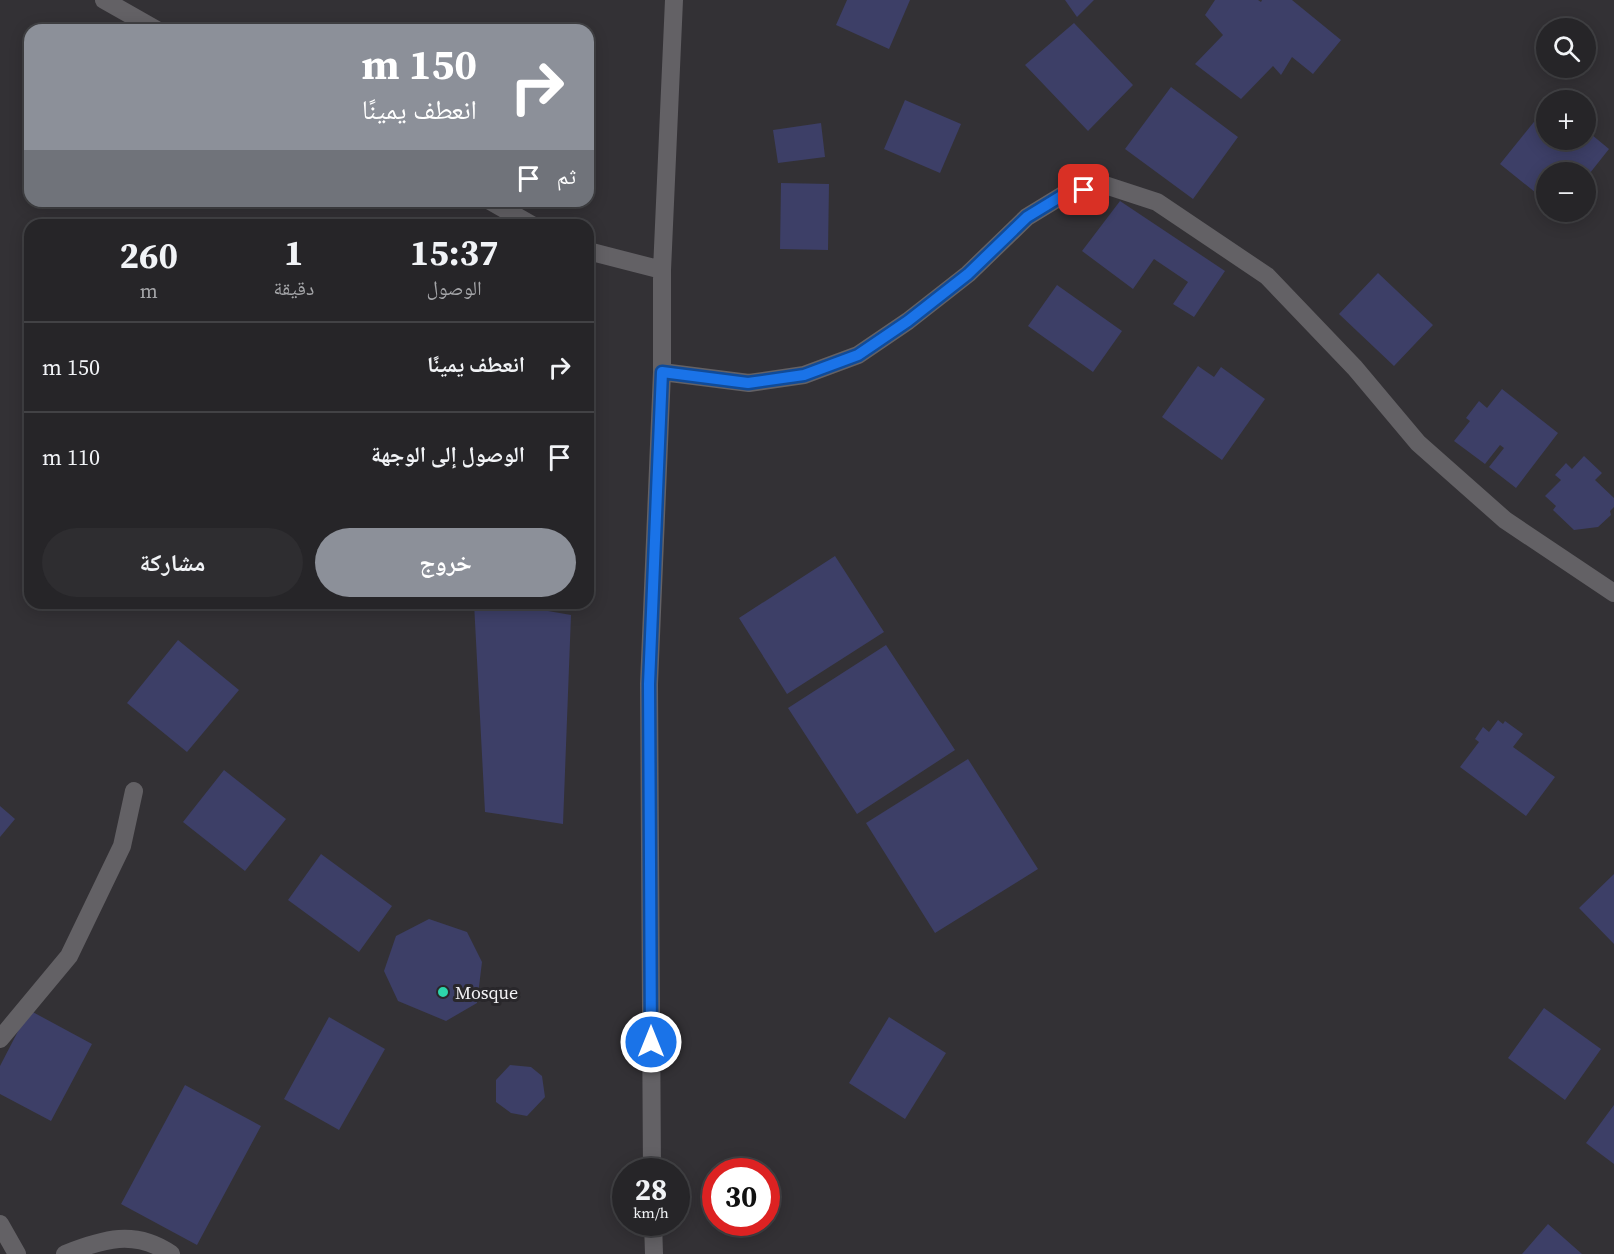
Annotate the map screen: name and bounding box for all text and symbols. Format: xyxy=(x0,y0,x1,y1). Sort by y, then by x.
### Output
map controls xyxy=(1536,18,1596,222)
button: search xyxy=(1536,18,1596,78)
text: 150 m xyxy=(362,35,477,93)
icon: right xyxy=(498,48,576,126)
button: + xyxy=(1536,90,1596,150)
text: انعطف يمينًا xyxy=(362,91,477,128)
text: ثم xyxy=(557,161,576,191)
icon: arrive xyxy=(512,162,545,195)
button: − xyxy=(1536,162,1596,222)
pin xyxy=(1058,164,1109,215)
icon: arrive xyxy=(1067,173,1100,206)
text: 1 xyxy=(284,228,304,277)
text: 15:37 xyxy=(410,228,499,277)
text: 260 xyxy=(120,231,178,280)
text: دقيقة xyxy=(274,274,314,302)
text: الوصول xyxy=(426,274,482,302)
text: m xyxy=(140,277,158,305)
text: انعطف يمينًا xyxy=(427,349,525,379)
icon: right xyxy=(543,351,576,384)
text: 150 m xyxy=(42,352,100,382)
text: الوصول إلى الوجهة xyxy=(371,439,525,469)
icon: arrive xyxy=(543,441,576,474)
text: 110 m xyxy=(42,442,100,472)
button: مشاركة xyxy=(42,528,303,597)
button: خروج xyxy=(315,528,576,597)
place label: Mosque xyxy=(455,980,518,1005)
marker: Mosque xyxy=(436,985,450,999)
position arrow xyxy=(619,1010,683,1074)
speed limit sign: 30 xyxy=(702,1158,780,1236)
text: 28 xyxy=(635,1169,667,1210)
text: km/h xyxy=(633,1202,669,1223)

